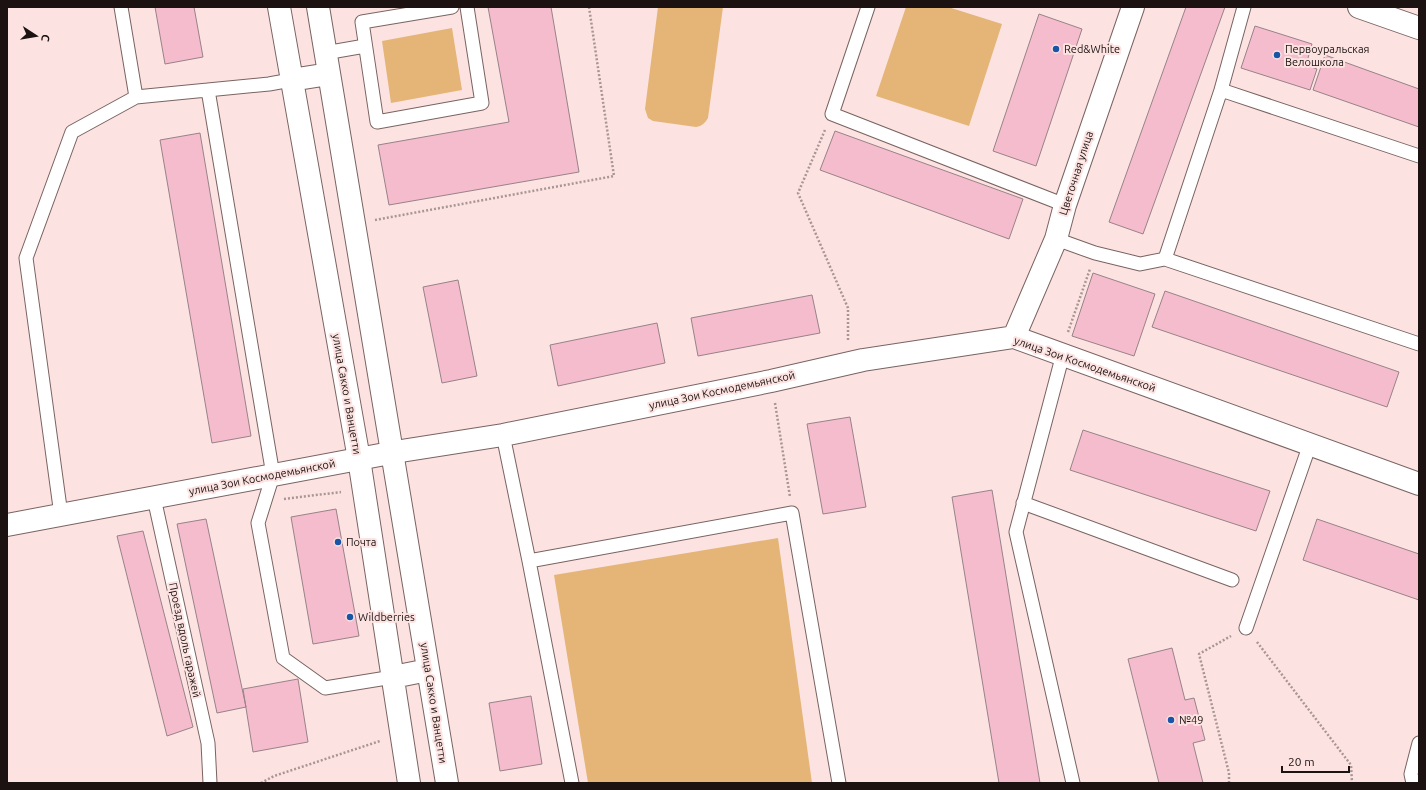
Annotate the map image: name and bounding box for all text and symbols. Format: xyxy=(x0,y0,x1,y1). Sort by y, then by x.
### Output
north arrow xyxy=(16,16,56,56)
text: С xyxy=(39,33,52,43)
place label: Red&White xyxy=(1064,43,1120,55)
place label: Первоуральская Велошкола xyxy=(1285,43,1369,68)
marker: Red&White xyxy=(1051,44,1061,54)
marker: Первоуральская Велошкола xyxy=(1272,50,1282,60)
street label: Цветочная улица xyxy=(1057,129,1095,217)
street label: улица Сакко и Ванцетти xyxy=(330,333,364,455)
street label: улица Зои Космодемьянской xyxy=(1013,334,1157,394)
street label: улица Зои Космодемьянской xyxy=(648,369,796,411)
street label: улица Зои Космодемьянской xyxy=(188,457,336,497)
place label: Почта xyxy=(346,536,376,548)
marker: Почта xyxy=(333,537,343,547)
street label: Проезд вдоль гаражей xyxy=(167,581,203,699)
place label: Wildberries xyxy=(358,611,415,623)
marker: Wildberries xyxy=(345,612,355,622)
street label: улица Сакко и Ванцетти xyxy=(419,642,449,764)
place label: №49 xyxy=(1179,714,1204,726)
marker: №49 xyxy=(1166,715,1176,725)
scale bar xyxy=(1282,748,1349,774)
text: 20 m xyxy=(1288,755,1315,768)

